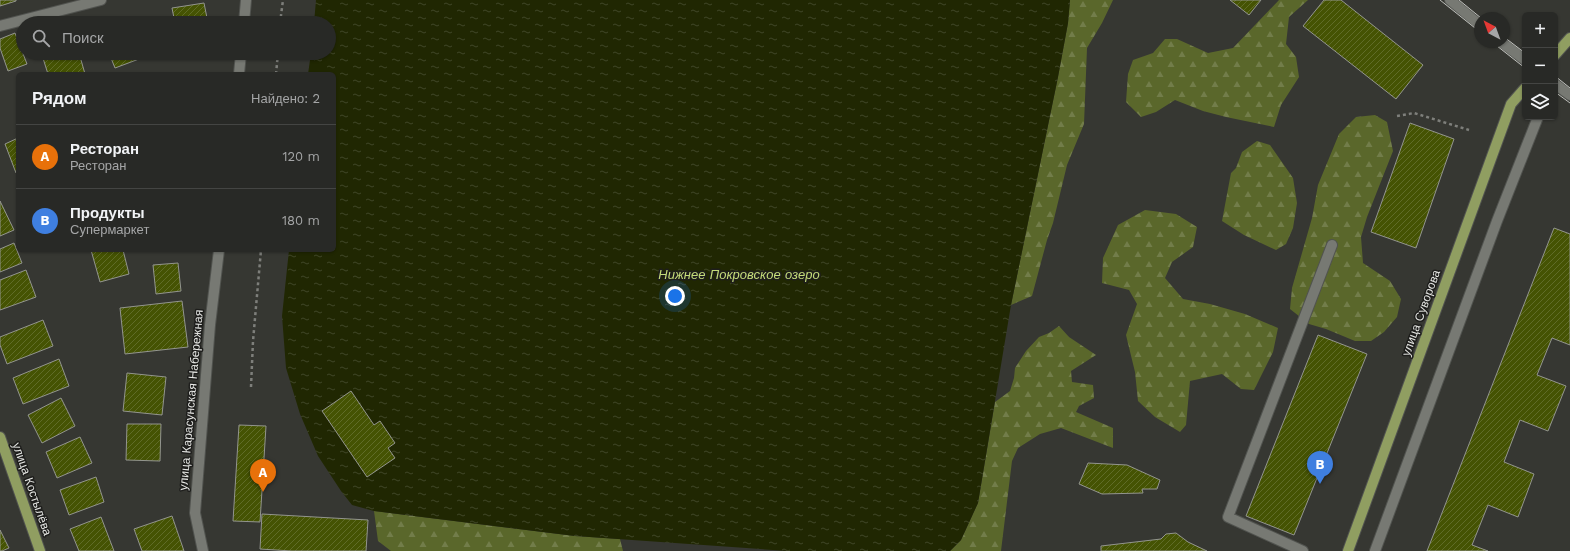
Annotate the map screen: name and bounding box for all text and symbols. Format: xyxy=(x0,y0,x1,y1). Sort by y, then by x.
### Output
north arrow xyxy=(1474,12,1510,48)
map controls xyxy=(1522,12,1558,120)
button: + xyxy=(1522,12,1558,48)
search box xyxy=(16,16,336,60)
icon: search xyxy=(30,27,52,49)
text: Поиск xyxy=(62,29,104,47)
button: − xyxy=(1522,48,1558,84)
button: layers xyxy=(1522,84,1558,120)
text: Рядом xyxy=(32,88,87,108)
text: Найдено: 2 xyxy=(251,91,320,106)
text: Ресторан xyxy=(70,140,139,158)
text: A xyxy=(41,149,49,164)
text: 120 m xyxy=(282,149,320,164)
text: Ресторан xyxy=(70,158,127,173)
text: Продукты xyxy=(70,204,145,222)
text: B xyxy=(41,213,49,228)
text: 180 m xyxy=(282,213,320,228)
text: Супермаркет xyxy=(70,222,149,237)
water label: Нижнее Покровское озеро xyxy=(658,267,820,282)
street label: улица Суворова xyxy=(1399,268,1443,358)
your location xyxy=(665,286,685,306)
street label: улица Карасунская Набережная xyxy=(176,309,206,491)
street label: улица Костылёва xyxy=(10,441,55,538)
pin: B xyxy=(1307,451,1333,484)
pin: A xyxy=(250,459,276,492)

